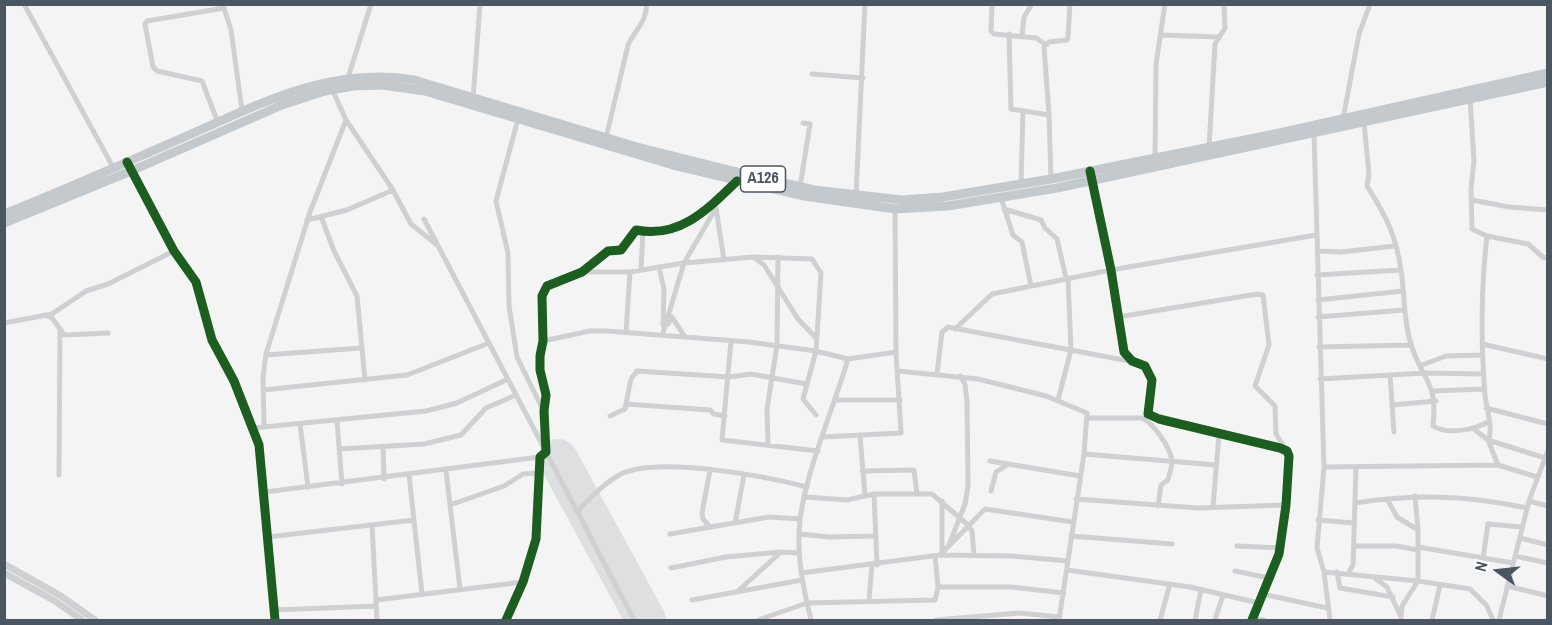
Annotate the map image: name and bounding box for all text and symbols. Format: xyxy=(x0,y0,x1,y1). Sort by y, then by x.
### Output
road number: A126 xyxy=(740,166,786,192)
north arrow xyxy=(1468,541,1528,601)
text: N xyxy=(1469,559,1492,574)

